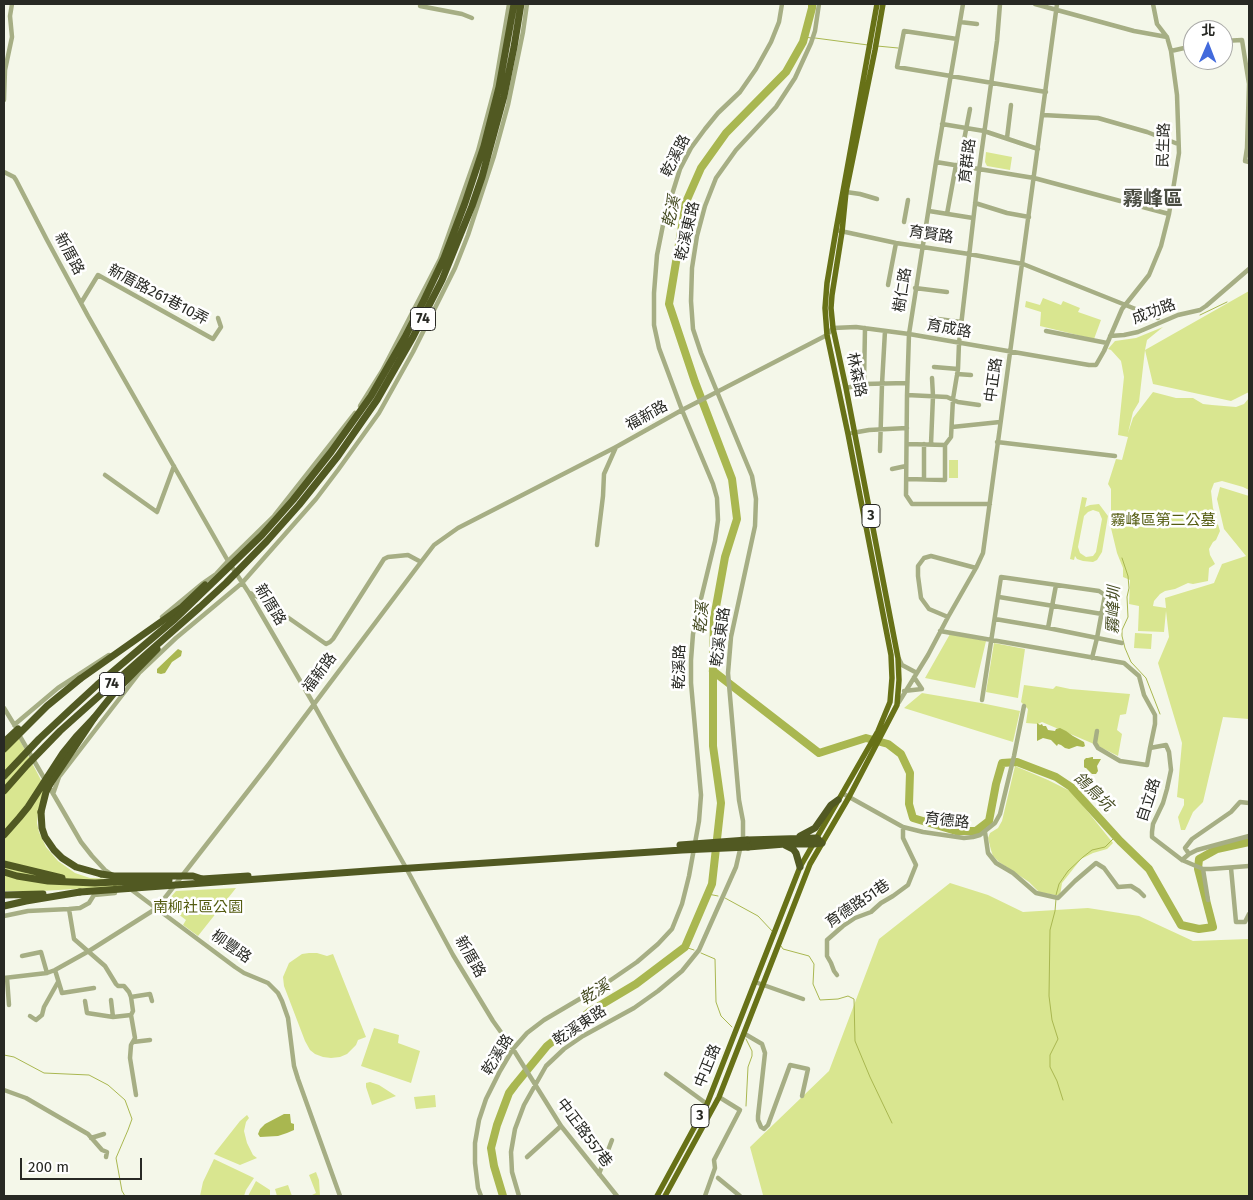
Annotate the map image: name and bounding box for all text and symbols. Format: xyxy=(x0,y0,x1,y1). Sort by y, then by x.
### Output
north arrow xyxy=(1183,20,1233,70)
text: 北 xyxy=(1201,22,1215,39)
street label: 民生路 xyxy=(1154,122,1174,168)
street label: 乾溪路 xyxy=(658,132,694,180)
street label: 育群路 xyxy=(956,138,980,184)
district label: 霧峰區 xyxy=(1123,187,1183,211)
water label: 乾溪 xyxy=(659,194,685,230)
street label: 乾溪東路 xyxy=(672,200,704,262)
street label: 育賢路 xyxy=(907,223,955,247)
street label: 新厝路 xyxy=(50,230,88,278)
street label: 新厝路261巷10弄 xyxy=(105,261,211,329)
street label: 樹仁路 xyxy=(891,266,915,314)
street label: 成功路 xyxy=(1130,296,1178,328)
road number: 74 xyxy=(410,308,436,330)
street label: 育成路 xyxy=(925,316,973,342)
street label: 林森路 xyxy=(843,351,869,399)
street label: 中正路 xyxy=(982,356,1006,404)
street label: 福新路 xyxy=(623,397,671,435)
road number: 3 xyxy=(862,504,880,528)
park label: 霧峰區第二公墓 xyxy=(1111,512,1215,530)
street label: 新厝路 xyxy=(251,581,289,629)
water label: 霧峰圳 xyxy=(1104,586,1124,634)
water label: 乾溪 xyxy=(691,601,713,635)
street label: 乾溪東路 xyxy=(708,606,734,668)
street label: 乾溪路 xyxy=(671,644,689,690)
street label: 福新路 xyxy=(299,650,341,696)
road number: 74 xyxy=(100,672,124,696)
water label: 鴿鳥坑 xyxy=(1069,768,1117,816)
street label: 自立路 xyxy=(1133,776,1165,824)
street label: 育德路 xyxy=(924,810,970,832)
street label: 育德路51巷 xyxy=(823,876,893,932)
park label: 南柳社區公園 xyxy=(153,899,243,917)
street label: 柳豐路 xyxy=(207,927,255,967)
street label: 新厝路 xyxy=(451,933,489,981)
water label: 乾溪 xyxy=(576,976,614,1010)
street label: 乾溪東路 xyxy=(550,1002,610,1050)
street label: 乾溪路 xyxy=(478,1031,518,1079)
street label: 中正路 xyxy=(691,1042,725,1090)
street label: 中正路557巷 xyxy=(552,1095,616,1171)
road number: 3 xyxy=(691,1104,709,1128)
scale bar xyxy=(22,1148,145,1180)
text: 200 m xyxy=(28,1158,69,1176)

